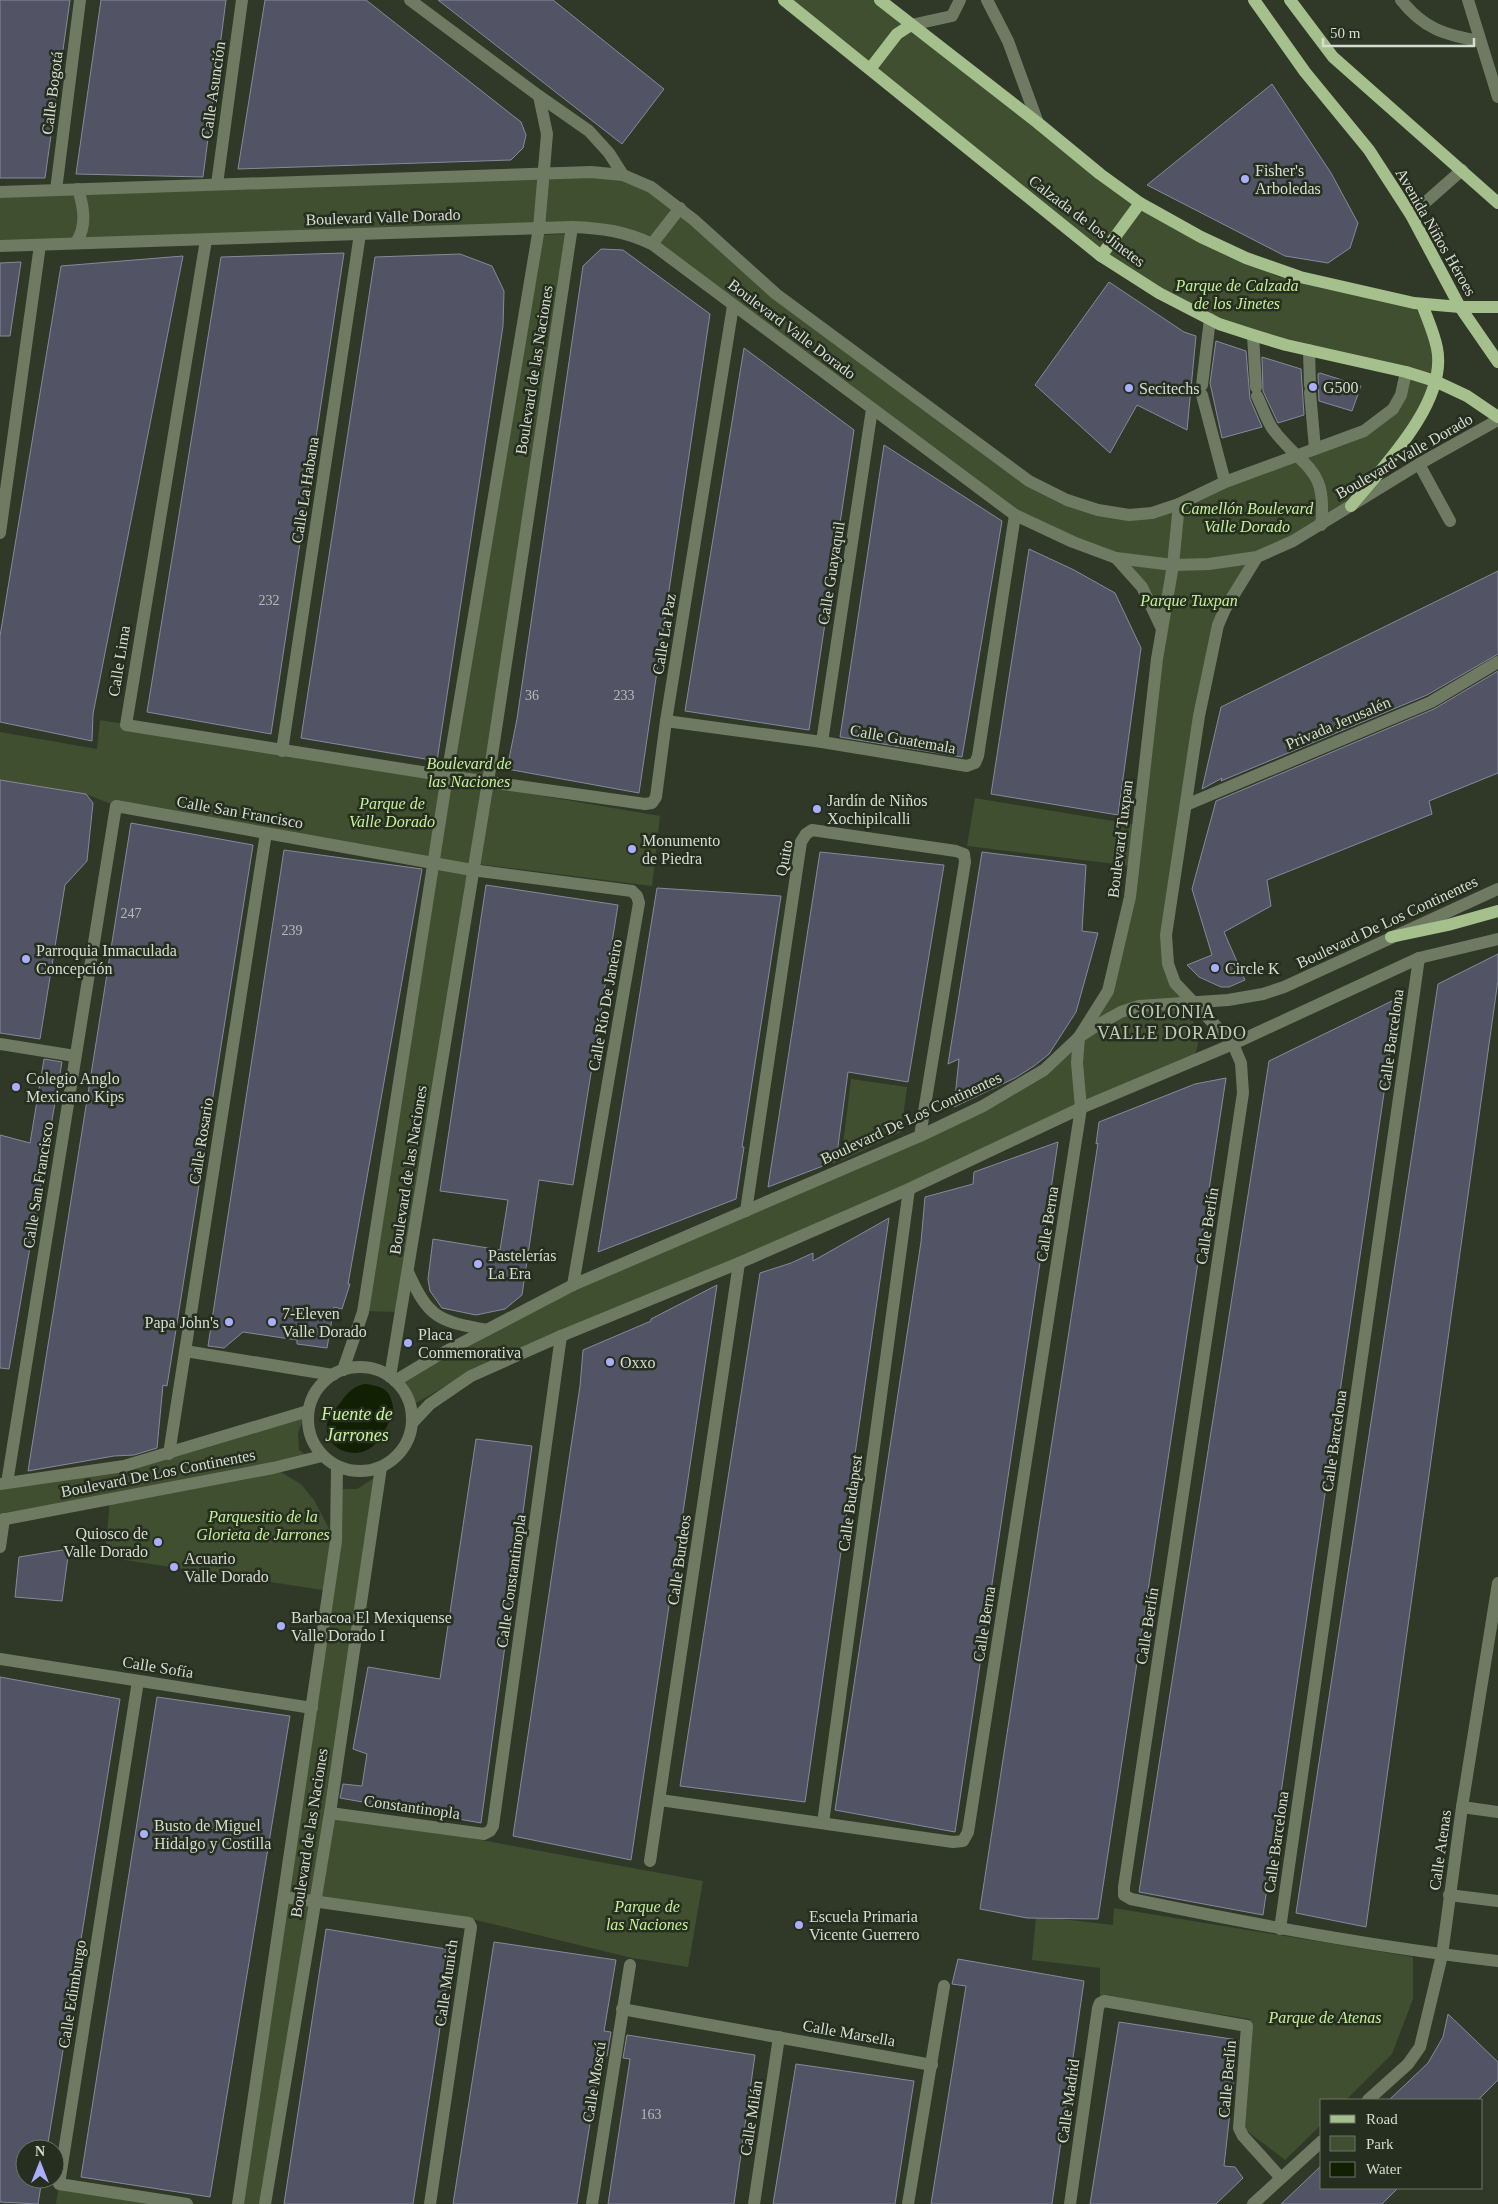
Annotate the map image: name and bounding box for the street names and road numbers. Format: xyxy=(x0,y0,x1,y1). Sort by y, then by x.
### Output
street label: Calle Asunción xyxy=(198,40,228,140)
street label: Calle Bogotá xyxy=(38,50,67,136)
street label: Avenida Niños Héroes xyxy=(1392,165,1480,299)
street label: Calzada de los Jinetes xyxy=(1026,172,1148,270)
street label: Boulevard Valle Dorado xyxy=(305,206,461,228)
street label: Boulevard Valle Dorado xyxy=(725,276,859,382)
street label: Boulevard de las Naciones xyxy=(512,284,556,456)
street label: Boulevard Valle Dorado xyxy=(1333,410,1475,502)
street label: Calle La Habana xyxy=(288,436,322,544)
street label: Calle Guayaquil xyxy=(814,520,849,626)
street label: Calle La Paz xyxy=(649,592,679,676)
street label: Calle Lima xyxy=(105,624,133,698)
street label: Privada Jerusalén xyxy=(1283,693,1393,753)
street label: Calle Guatemala xyxy=(849,721,957,757)
street label: Boulevard Tuxpan xyxy=(1104,779,1137,899)
street label: Calle San Francisco xyxy=(176,793,304,831)
street label: Quito xyxy=(772,838,796,878)
street label: Boulevard De Los Continentes xyxy=(1294,873,1480,971)
street label: Calle Río De Janeiro xyxy=(585,938,625,1072)
street label: Calle Barcelona xyxy=(1375,988,1407,1092)
street label: Boulevard De Los Continentes xyxy=(818,1069,1004,1167)
street label: Boulevard de las Naciones xyxy=(386,1084,430,1256)
street label: Calle Rosario xyxy=(186,1096,216,1186)
street label: Calle San Francisco xyxy=(20,1120,56,1250)
street label: Calle Berna xyxy=(1033,1185,1061,1263)
street label: Calle Berlín xyxy=(1193,1186,1221,1266)
street label: Calle Barcelona xyxy=(1318,1389,1350,1493)
street label: Boulevard De Los Continentes xyxy=(59,1446,257,1500)
street label: Calle Budapest xyxy=(835,1453,866,1553)
street label: Calle Constantinopla xyxy=(493,1513,530,1649)
street label: Calle Burdeos xyxy=(664,1514,694,1606)
street label: Calle Berna xyxy=(970,1585,998,1663)
street label: Calle Berlín xyxy=(1133,1586,1161,1666)
street label: Calle Sofía xyxy=(121,1653,195,1681)
street label: Boulevard de las Naciones xyxy=(287,1747,331,1919)
street label: Calle Barcelona xyxy=(1260,1790,1292,1894)
street label: Constantinopla xyxy=(363,1792,461,1823)
street label: Calle Atenas xyxy=(1426,1809,1454,1891)
street label: Calle Munich xyxy=(431,1938,461,2028)
street label: Calle Edimburgo xyxy=(55,1939,90,2050)
street label: Calle Marsella xyxy=(801,2016,897,2050)
street label: Calle Berlín xyxy=(1215,2040,1239,2118)
street label: Calle Moscú xyxy=(579,2041,609,2123)
street label: Calle Madrid xyxy=(1054,2058,1082,2144)
street label: Calle Milán xyxy=(737,2079,765,2157)

